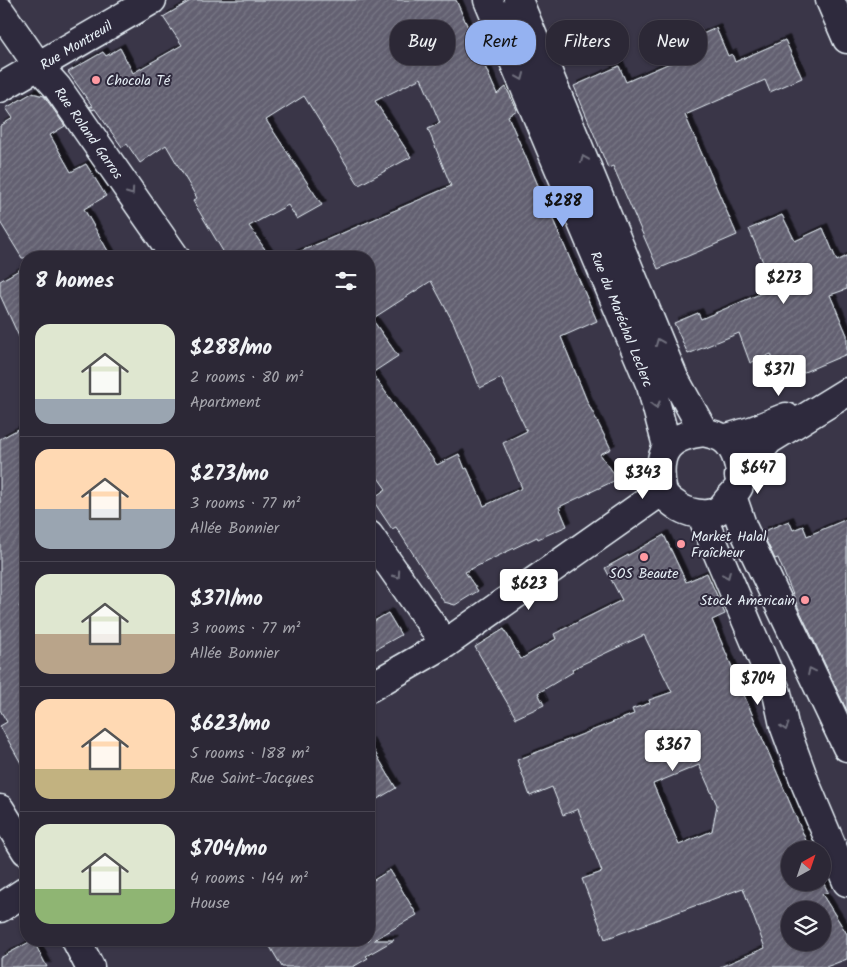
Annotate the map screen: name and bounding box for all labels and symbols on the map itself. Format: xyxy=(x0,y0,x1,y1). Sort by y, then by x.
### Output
street label: Rue Montreuil xyxy=(36,15,118,76)
place label: Chocola Té xyxy=(106,70,171,92)
one-way arrow xyxy=(515,72,526,81)
marker: Chocola Té xyxy=(90,74,102,86)
street label: Rue Roland Garros xyxy=(48,83,128,184)
one-way arrow xyxy=(579,155,590,164)
one-way arrow xyxy=(125,186,134,196)
pin: $288 xyxy=(533,186,593,228)
street label: Rue du Maréchal Leclerc xyxy=(584,248,658,391)
pin: $273 xyxy=(754,262,814,305)
one-way arrow xyxy=(655,338,665,347)
pin: $371 xyxy=(749,354,809,397)
one-way arrow xyxy=(650,401,660,409)
pin: $647 xyxy=(728,452,788,495)
pin: $343 xyxy=(613,458,673,500)
place label: Market Halal Fraîcheur xyxy=(691,526,767,564)
marker: Market Halal Fraîcheur xyxy=(675,538,687,550)
marker: SOS Beaute xyxy=(638,551,650,563)
place label: SOS Beaute xyxy=(609,563,679,585)
pin: $623 xyxy=(499,568,559,611)
one-way arrow xyxy=(391,569,400,579)
one-way arrow xyxy=(721,570,731,579)
place label: Stock Americain xyxy=(700,590,795,612)
marker: Stock Americain xyxy=(799,594,811,606)
pin: $704 xyxy=(728,664,788,706)
one-way arrow xyxy=(807,667,817,676)
one-way arrow xyxy=(780,722,790,730)
pin: $367 xyxy=(643,730,703,772)
north arrow xyxy=(781,841,831,891)

